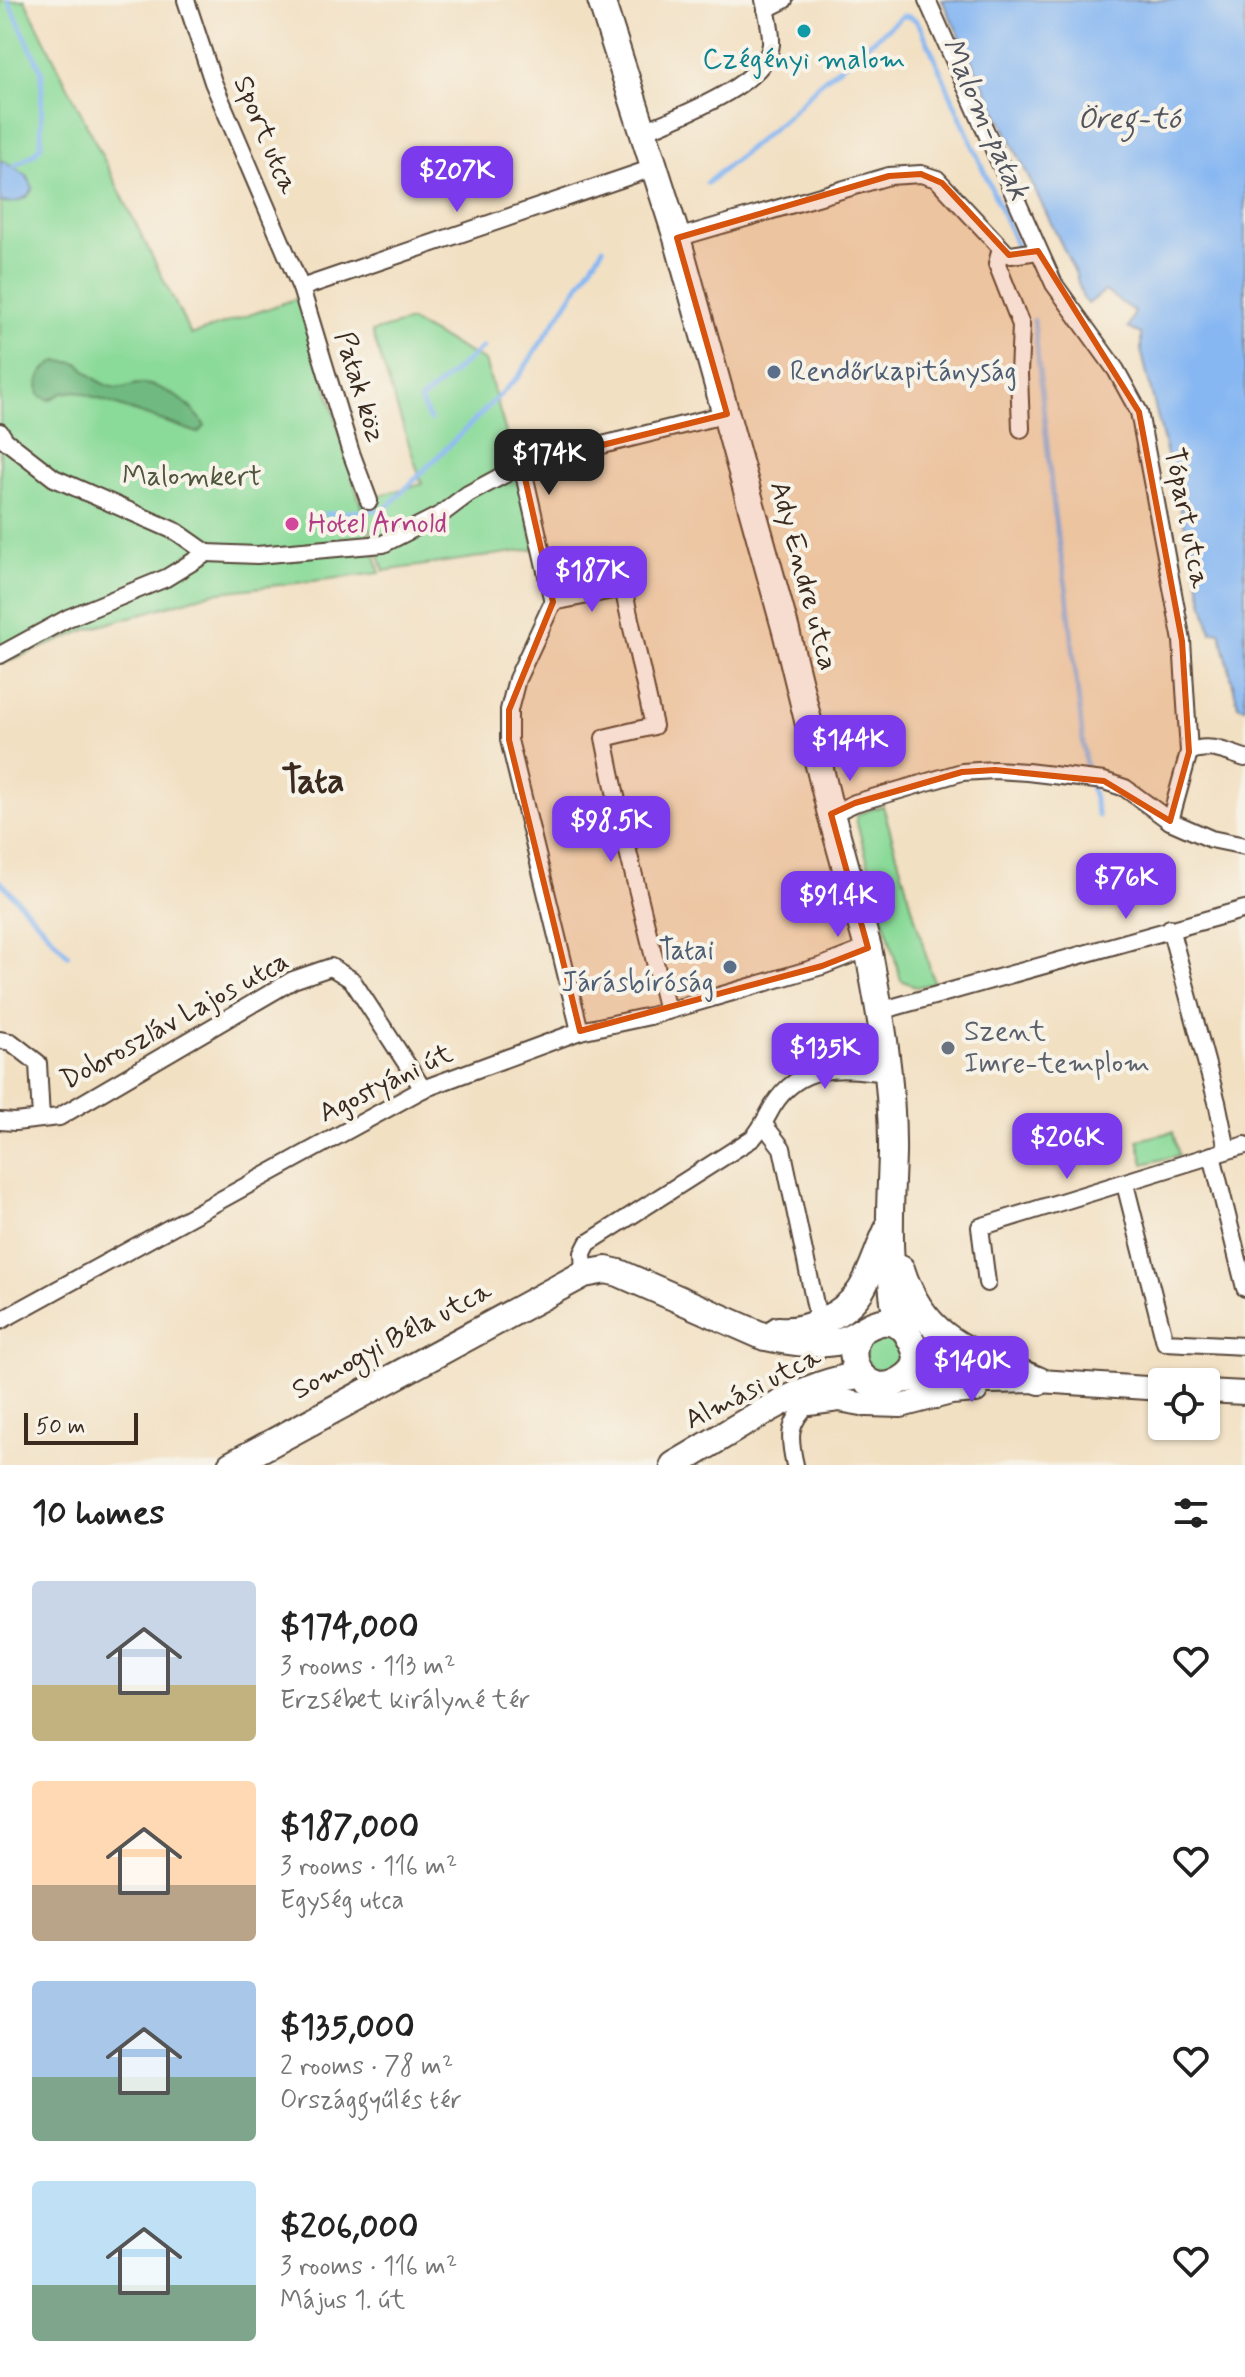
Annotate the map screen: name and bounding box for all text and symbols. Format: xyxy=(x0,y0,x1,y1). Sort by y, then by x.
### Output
marker: Czégényi malom xyxy=(795,22,813,40)
water label: Malom-patak xyxy=(932,32,1038,206)
place label: Czégényi malom xyxy=(703,42,905,79)
street label: Sport utca xyxy=(224,70,306,200)
water label: Öreg-tó xyxy=(1078,100,1183,143)
pin: $207K xyxy=(401,146,513,214)
text: $207K xyxy=(419,155,495,189)
street label: Patak köz xyxy=(325,327,393,447)
place label: Rendőrkapitányság xyxy=(790,354,1017,391)
marker: Rendőrkapitányság xyxy=(765,363,783,381)
pin: $174K xyxy=(493,429,605,497)
text: $174K xyxy=(512,438,586,472)
street label: Tópart utca xyxy=(1154,445,1218,591)
park label: Malomkert xyxy=(122,459,262,496)
street label: Ady Endre utca xyxy=(760,477,846,675)
place label: Hotel Arnold xyxy=(308,506,447,543)
marker: Hotel Arnold xyxy=(283,515,301,533)
pin: $187K xyxy=(536,546,648,614)
text: $187K xyxy=(555,555,629,589)
pin: $144K xyxy=(794,715,906,783)
text: $144K xyxy=(812,724,888,758)
district label: Tata xyxy=(281,759,345,806)
pin: $98.5K xyxy=(546,796,676,864)
text: $98.5K xyxy=(570,805,652,839)
pin: $76K xyxy=(1079,853,1173,921)
text: $76K xyxy=(1094,862,1158,896)
pin: $91.4K xyxy=(773,871,903,939)
text: $91.4K xyxy=(799,880,877,914)
place label: Tatai Járásbíróság xyxy=(561,933,714,1002)
street label: Dobroszláv Lajos utca xyxy=(54,943,296,1099)
marker: Tatai Járásbíróság xyxy=(721,958,739,976)
place label: Szent Imre-templom xyxy=(964,1014,1150,1083)
pin: $135K xyxy=(769,1023,881,1091)
text: $135K xyxy=(790,1032,860,1066)
street label: Agostyáni út xyxy=(313,1035,460,1132)
marker: Szent Imre-templom xyxy=(939,1039,957,1057)
pin: $206K xyxy=(1011,1113,1123,1181)
text: $206K xyxy=(1030,1122,1104,1156)
street label: Somogyi Béla utca xyxy=(286,1273,499,1411)
pin: $140K xyxy=(916,1336,1028,1404)
street label: Almási utca xyxy=(679,1339,828,1439)
text: $140K xyxy=(934,1345,1010,1379)
map controls xyxy=(1148,1368,1220,1440)
button: locate xyxy=(1148,1368,1220,1440)
scale bar xyxy=(24,1409,138,1445)
text: 50 m xyxy=(36,1413,85,1441)
text: 10 homes xyxy=(32,1491,165,1536)
icon: filters xyxy=(1169,1491,1213,1535)
text: $174,000 xyxy=(280,1605,419,1650)
icon: home xyxy=(96,1613,192,1709)
icon: heart xyxy=(1169,1639,1213,1683)
text: 3 rooms · 113 m² xyxy=(280,1650,456,1684)
text: Erzsébet királyné tér xyxy=(280,1684,530,1718)
text: $187,000 xyxy=(280,1805,419,1850)
icon: home xyxy=(96,1813,192,1909)
icon: heart xyxy=(1169,1839,1213,1883)
text: 3 rooms · 116 m² xyxy=(280,1850,457,1884)
text: Egység utca xyxy=(280,1884,404,1918)
text: $135,000 xyxy=(280,2005,415,2050)
icon: home xyxy=(96,2013,192,2109)
icon: heart xyxy=(1169,2039,1213,2083)
text: 2 rooms · 78 m² xyxy=(280,2050,453,2084)
text: Országgyűlés tér xyxy=(280,2084,462,2118)
text: $206,000 xyxy=(280,2205,418,2250)
icon: home xyxy=(96,2213,192,2309)
icon: heart xyxy=(1169,2239,1213,2283)
text: 3 rooms · 116 m² xyxy=(280,2250,457,2284)
text: Május 1. út xyxy=(280,2284,405,2318)

